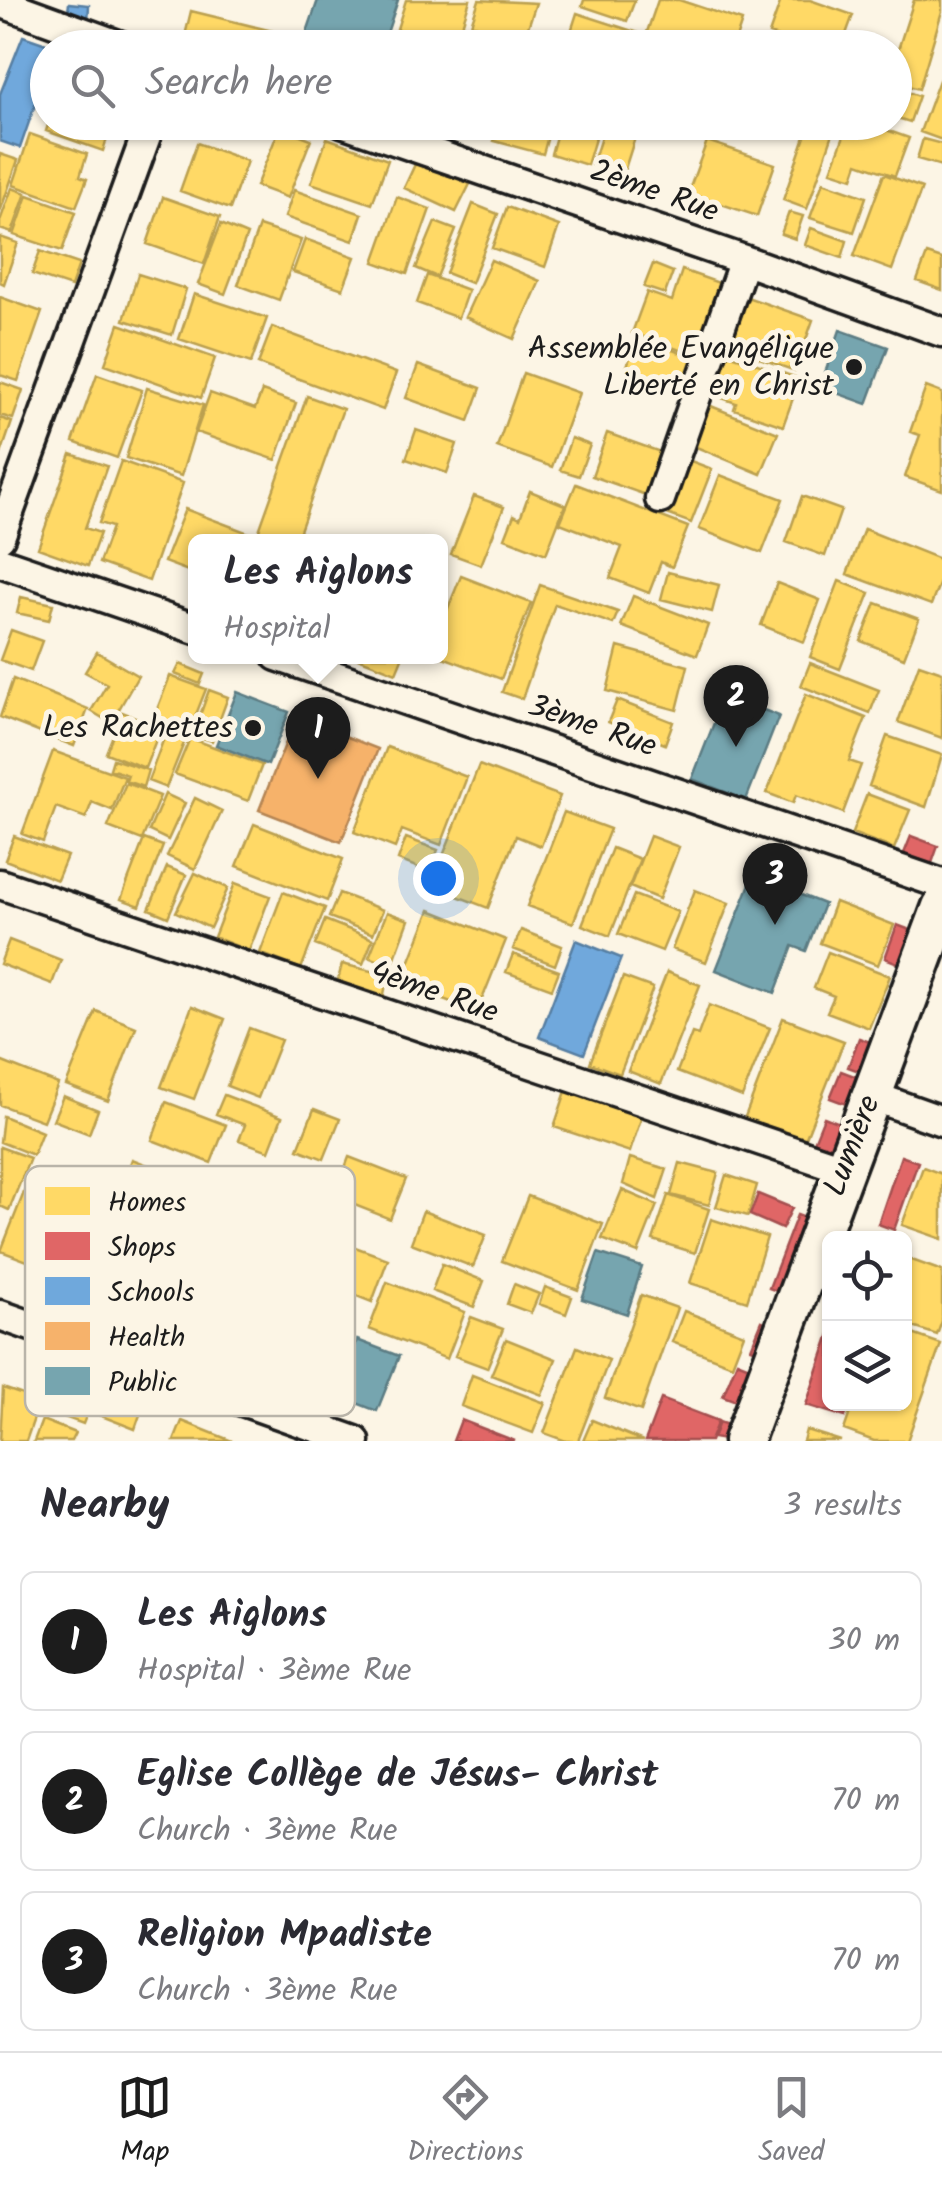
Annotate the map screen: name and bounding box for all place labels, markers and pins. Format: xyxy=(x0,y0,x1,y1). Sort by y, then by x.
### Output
place label: Assemblée Evangélique Liberté en Christ xyxy=(528,324,835,412)
marker: Assemblée Evangélique Liberté en Christ xyxy=(843,356,865,378)
pin: 2 xyxy=(704,664,768,747)
pin: 1 xyxy=(286,696,350,779)
place label: Les Rachettes xyxy=(42,703,233,754)
marker: Les Rachettes xyxy=(242,717,264,739)
pin: 3 xyxy=(742,842,808,925)

